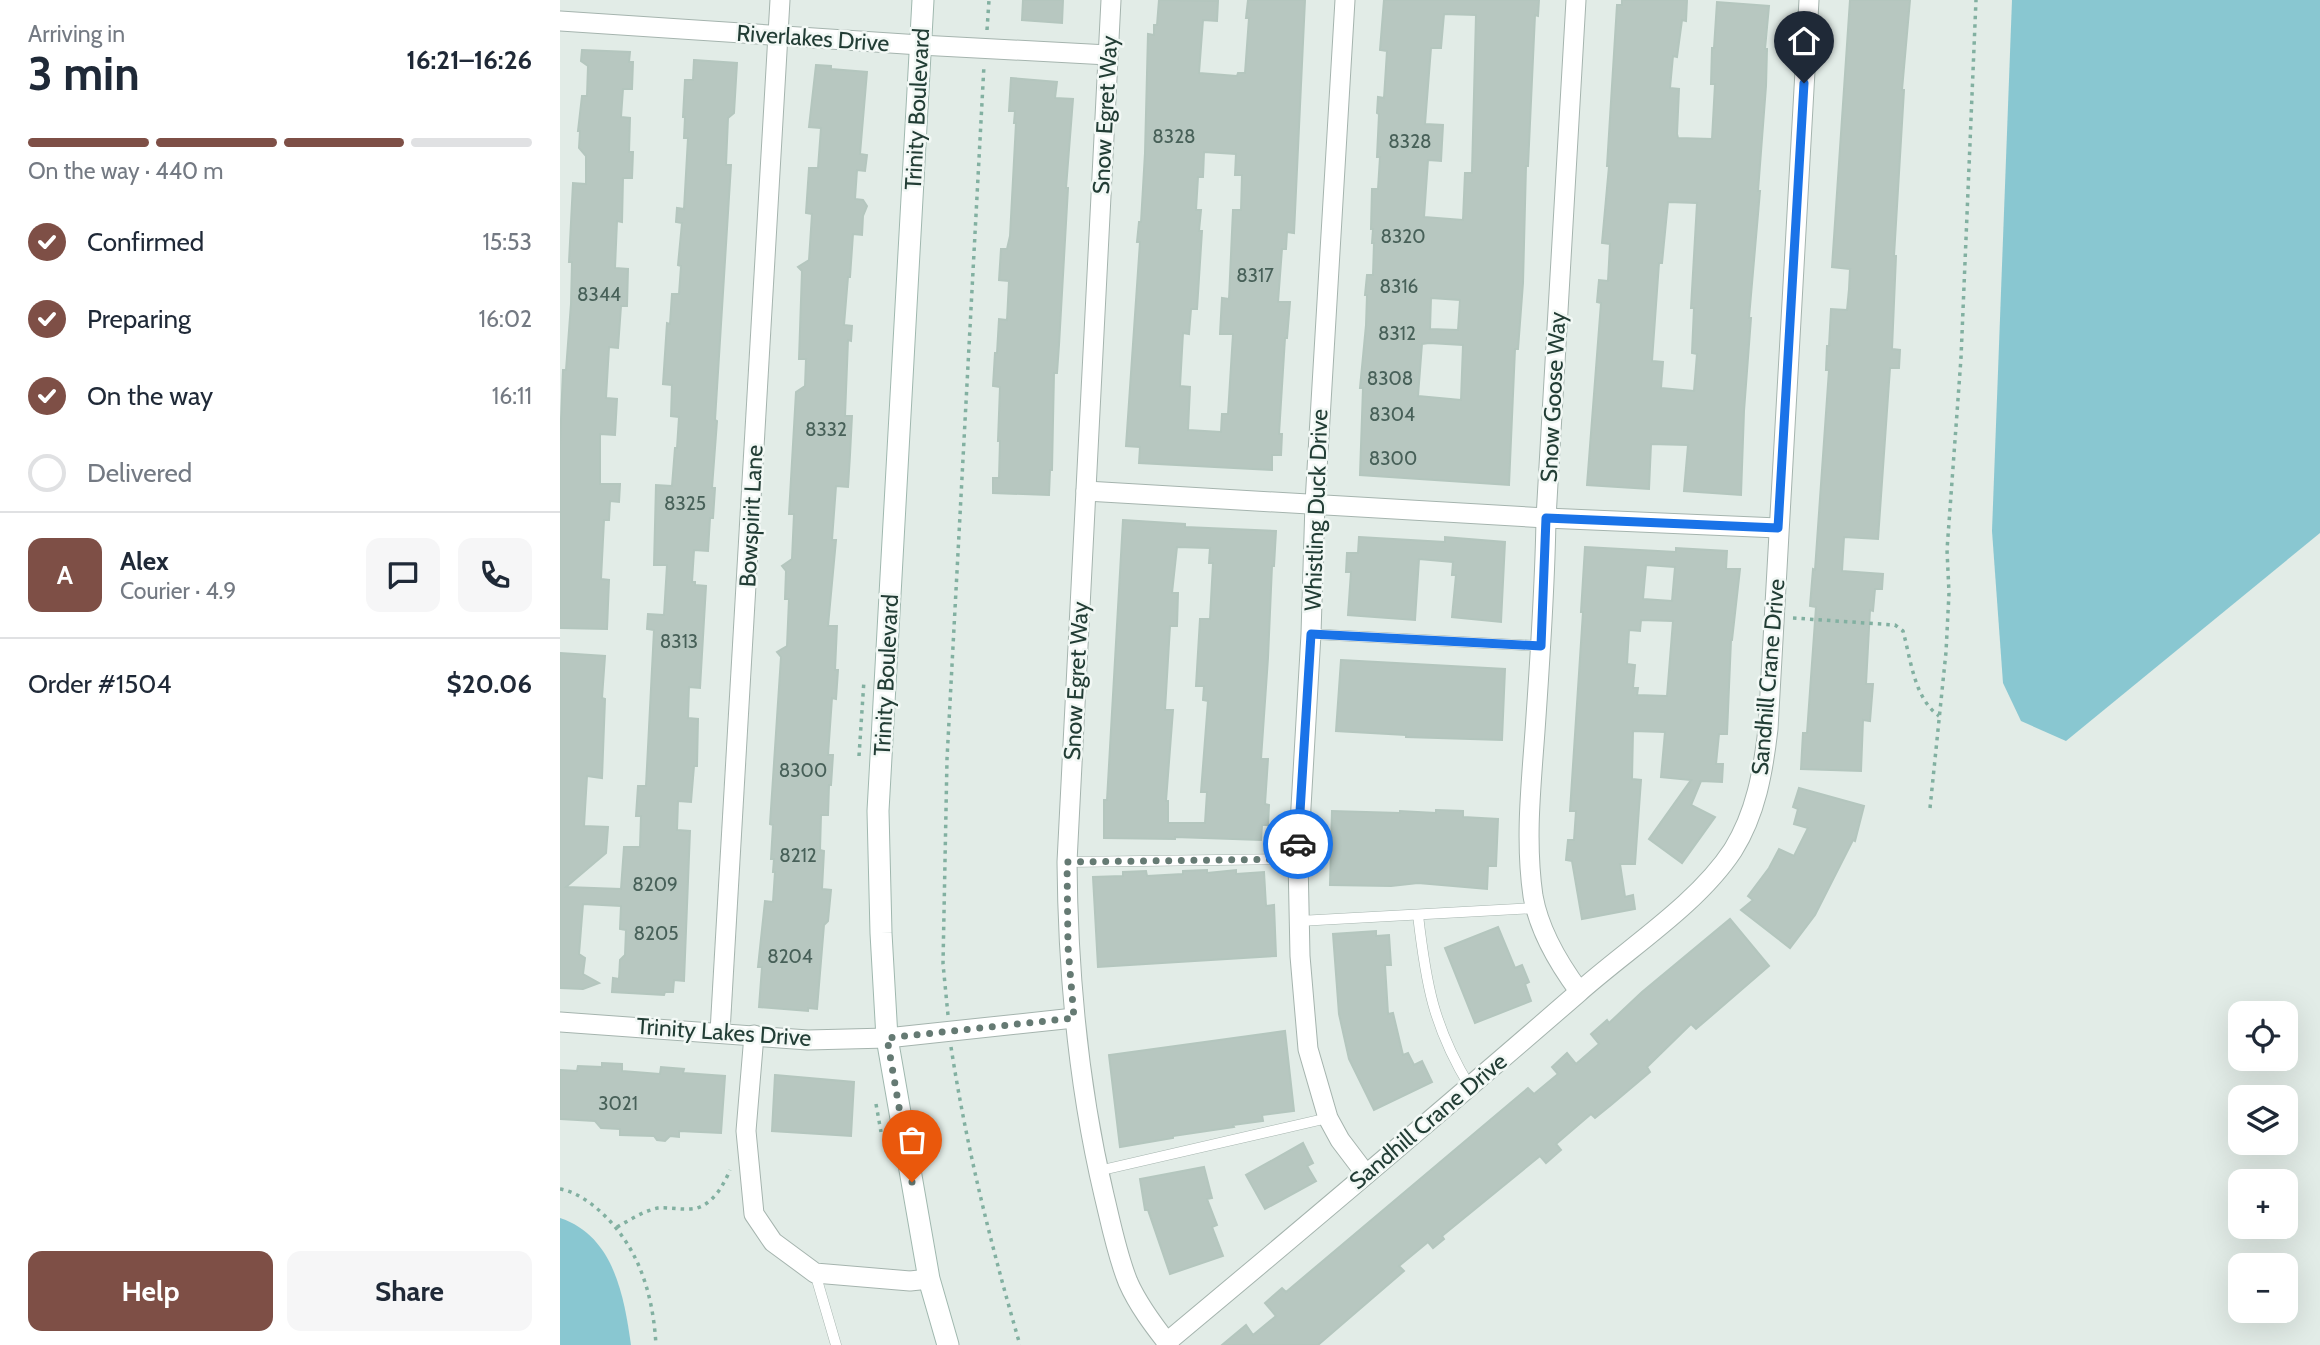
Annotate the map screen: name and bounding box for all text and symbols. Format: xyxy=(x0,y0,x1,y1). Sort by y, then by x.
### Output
pin xyxy=(1774,11,1834,83)
street label: Riverlakes Drive xyxy=(736,19,891,57)
text: Arriving in xyxy=(28,20,125,48)
icon: home xyxy=(1785,22,1823,60)
street label: Trinity Boulevard xyxy=(899,27,935,191)
street label: Snow Egret Way xyxy=(1087,34,1123,195)
text: 16:21–16:26 xyxy=(406,44,532,76)
text: 3 min xyxy=(28,46,140,102)
house number: 8328 xyxy=(1152,125,1196,148)
house number: 8328 xyxy=(1388,130,1432,153)
text: On the way · 440 m xyxy=(28,157,223,185)
icon: check xyxy=(28,223,66,261)
house number: 8320 xyxy=(1380,225,1426,248)
text: Confirmed xyxy=(87,226,204,258)
text: 15:53 xyxy=(482,228,532,256)
house number: 8317 xyxy=(1236,264,1274,287)
house number: 8316 xyxy=(1380,275,1418,298)
house number: 8344 xyxy=(577,283,621,306)
icon: check xyxy=(28,300,66,338)
text: Preparing xyxy=(87,303,191,335)
text: 16:02 xyxy=(479,305,532,333)
street label: Snow Goose Way xyxy=(1535,311,1571,483)
house number: 8312 xyxy=(1378,322,1416,345)
house number: 8308 xyxy=(1367,367,1413,390)
icon: check xyxy=(28,377,66,415)
text: On the way xyxy=(87,380,213,412)
text: 16:11 xyxy=(492,382,532,410)
house number: 8304 xyxy=(1369,403,1415,426)
street label: Whistling Duck Drive xyxy=(1298,408,1334,612)
house number: 8332 xyxy=(805,418,847,441)
street label: Bowspirit Lane xyxy=(733,444,769,588)
house number: 8300 xyxy=(1369,447,1417,470)
text: Delivered xyxy=(87,457,192,489)
house number: 8325 xyxy=(664,492,706,515)
button: chat xyxy=(366,538,440,612)
button: phone xyxy=(458,538,532,612)
text: Alex xyxy=(120,545,169,577)
text: A xyxy=(57,559,73,591)
text: Courier · 4.9 xyxy=(120,577,236,605)
street label: Sandhill Crane Drive xyxy=(1745,577,1791,776)
street label: Trinity Boulevard xyxy=(868,593,904,757)
street label: Snow Egret Way xyxy=(1058,600,1094,761)
house number: 8313 xyxy=(660,630,698,653)
text: Order #1504 xyxy=(28,668,172,700)
text: $20.06 xyxy=(447,668,532,700)
house number: 8300 xyxy=(779,759,827,782)
courier xyxy=(1263,809,1333,879)
icon: car xyxy=(1279,825,1317,863)
house number: 8212 xyxy=(779,844,817,867)
house number: 8209 xyxy=(632,873,678,896)
house number: 8205 xyxy=(633,922,679,945)
house number: 8204 xyxy=(767,945,813,968)
map controls xyxy=(2228,1001,2298,1323)
button: locate xyxy=(2228,1001,2298,1071)
street label: Trinity Lakes Drive xyxy=(636,1012,813,1052)
street label: Sandhill Crane Drive xyxy=(1344,1047,1513,1195)
button: layers xyxy=(2228,1085,2298,1155)
house number: 3021 xyxy=(598,1092,638,1115)
pin xyxy=(882,1110,942,1182)
icon: bag xyxy=(893,1121,931,1159)
button: + xyxy=(2228,1169,2298,1239)
button: Help xyxy=(28,1251,273,1331)
button: Share xyxy=(287,1251,532,1331)
button: − xyxy=(2228,1253,2298,1323)

